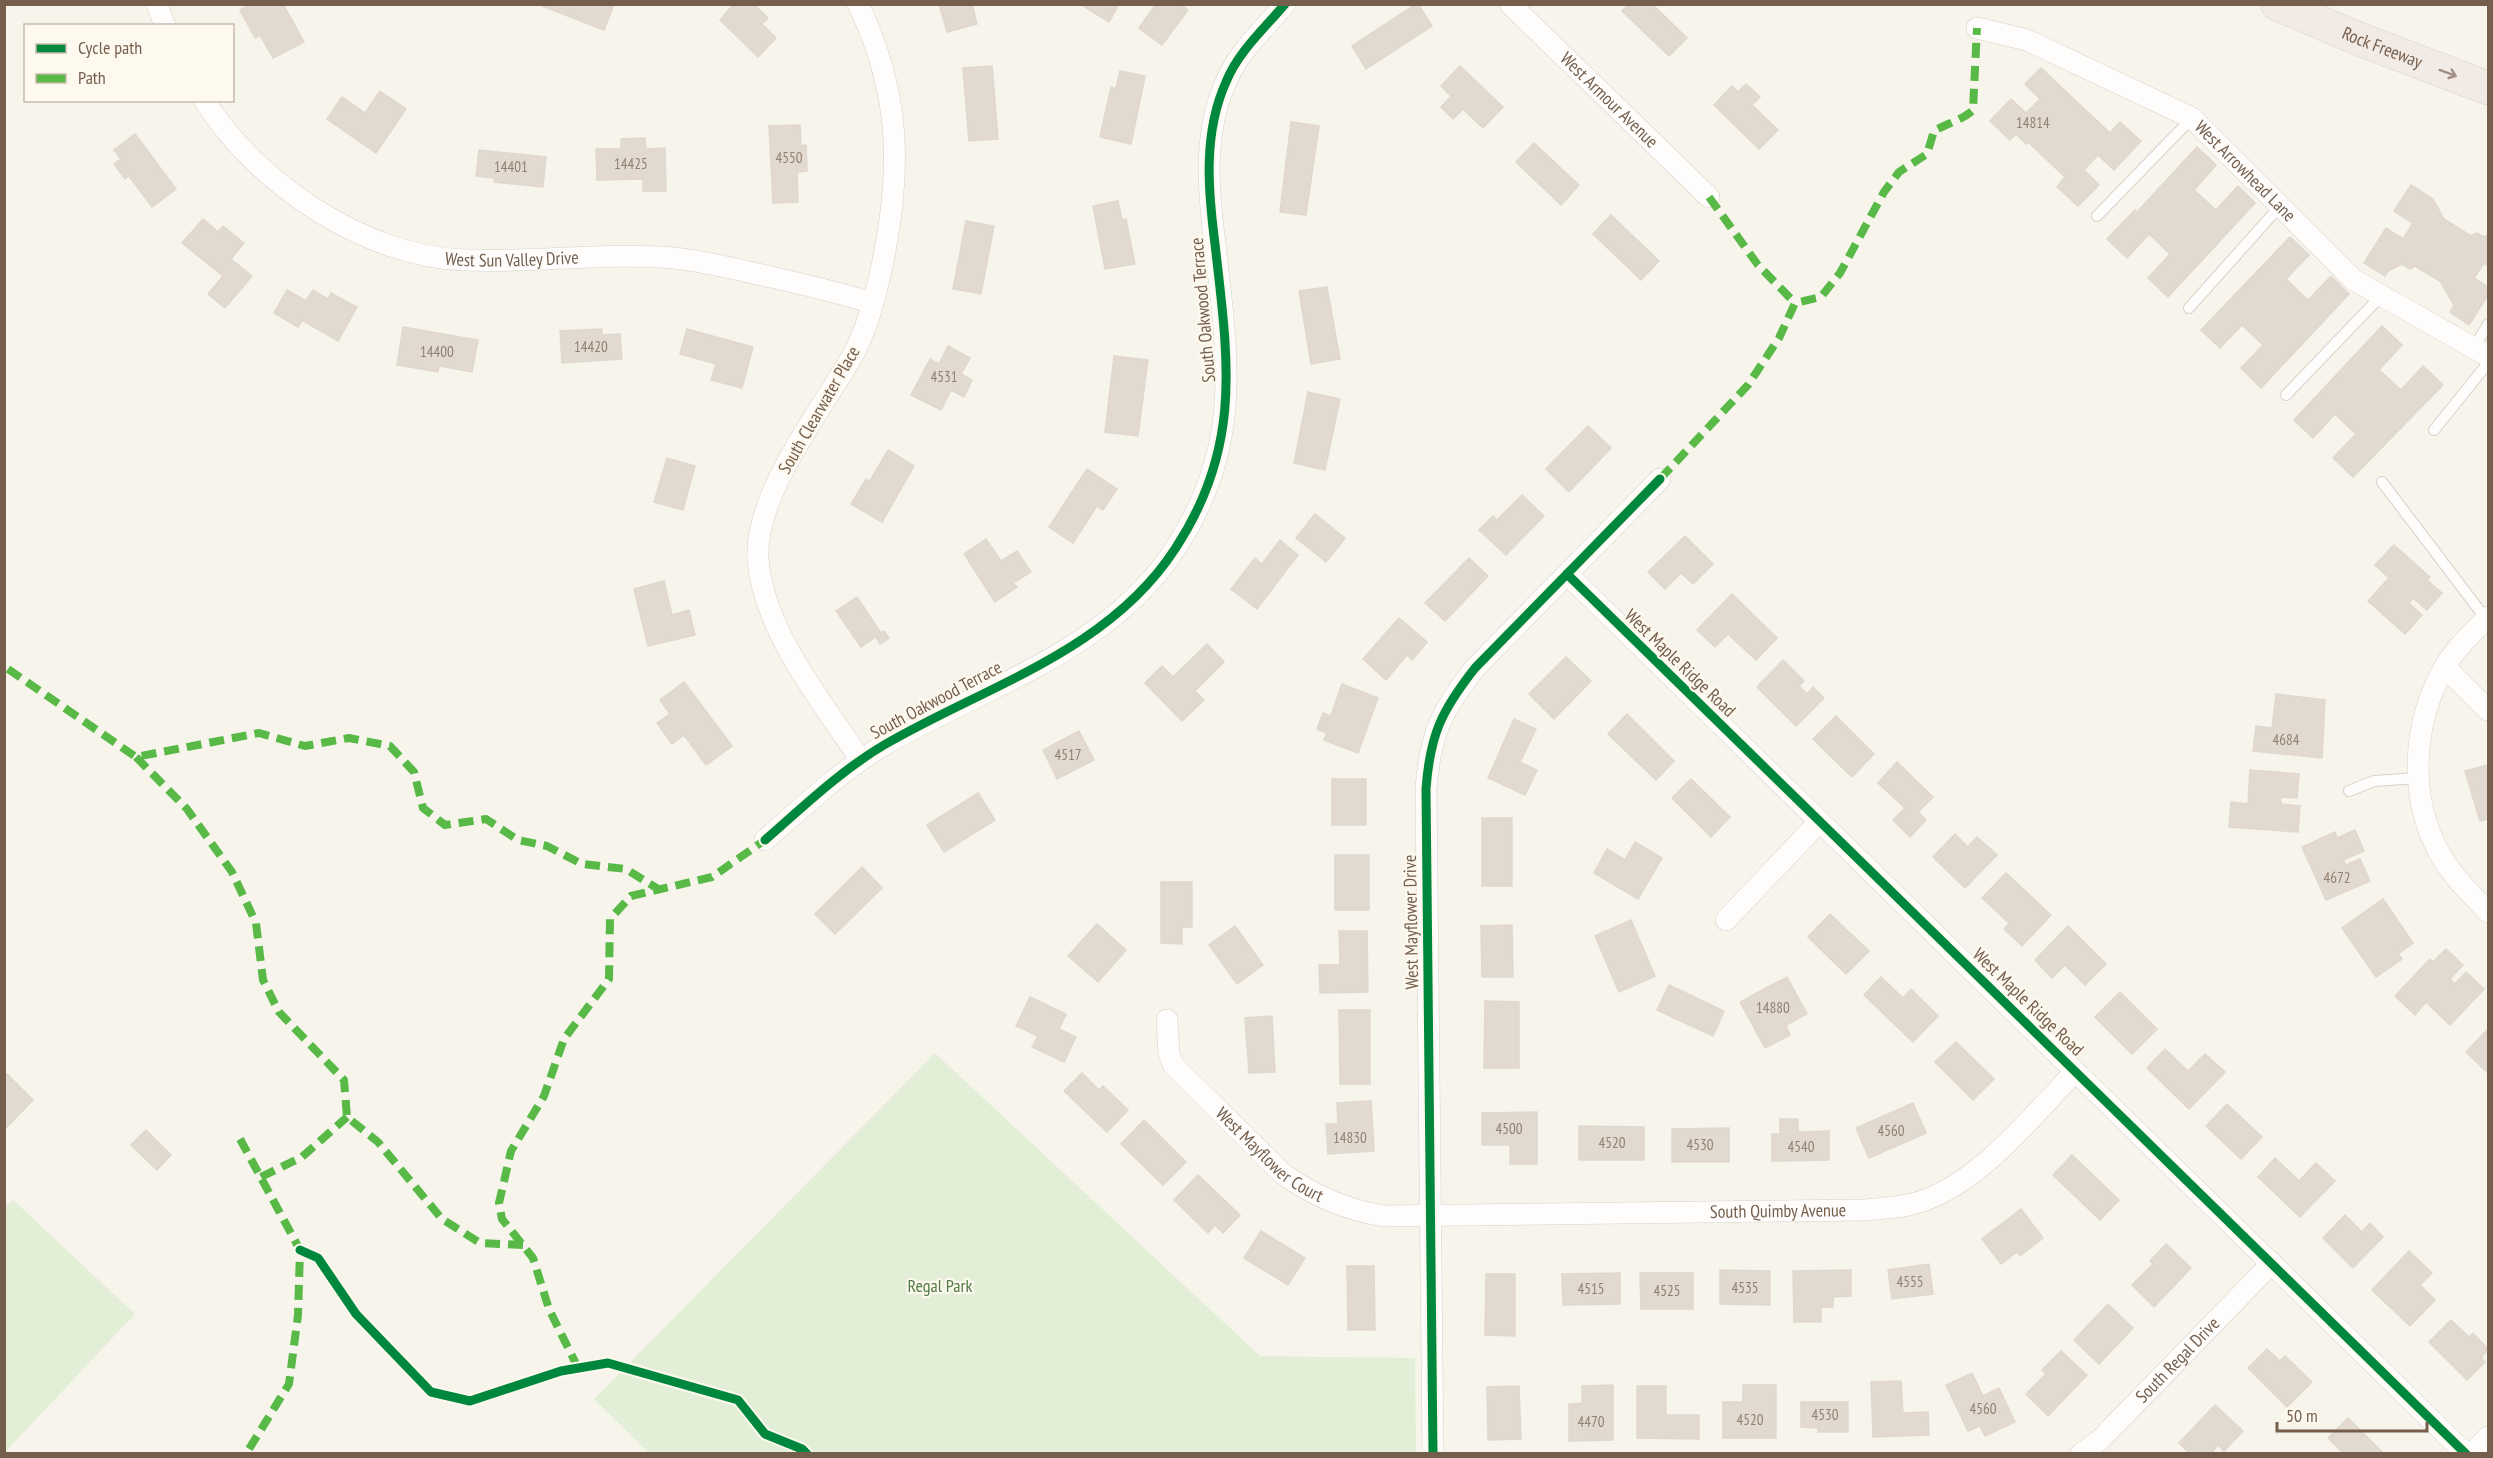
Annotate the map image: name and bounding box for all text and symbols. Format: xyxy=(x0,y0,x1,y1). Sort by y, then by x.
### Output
street label: Rock Freeway xyxy=(2339,21,2426,73)
legend xyxy=(24,24,234,102)
text: Cycle path xyxy=(78,36,142,59)
street label: West Armour Avenue xyxy=(1556,47,1663,152)
text: Path xyxy=(78,66,106,89)
one-way arrow xyxy=(2438,69,2457,80)
house number: 14814 xyxy=(2016,113,2050,132)
street label: West Arrowhead Lane xyxy=(2190,115,2301,226)
house number: 4550 xyxy=(775,148,803,167)
house number: 14425 xyxy=(614,154,648,173)
house number: 14401 xyxy=(494,157,528,176)
street label: South Oakwood Terrace xyxy=(1185,237,1220,383)
street label: West Sun Valley Drive xyxy=(444,245,579,272)
house number: 14420 xyxy=(574,337,608,356)
house number: 14400 xyxy=(420,342,454,361)
street label: South Clearwater Place xyxy=(773,342,864,478)
house number: 4531 xyxy=(930,367,958,386)
street label: West Maple Ridge Road xyxy=(1620,604,1741,722)
street label: South Oakwood Terrace xyxy=(866,655,1005,744)
house number: 4684 xyxy=(2272,730,2300,749)
house number: 4517 xyxy=(1054,745,1082,764)
street label: West Mayflower Drive xyxy=(1398,855,1423,989)
house number: 4672 xyxy=(2323,868,2351,887)
street label: West Maple Ridge Road xyxy=(1968,943,2089,1061)
house number: 14880 xyxy=(1756,998,1790,1017)
street label: West Mayflower Court xyxy=(1211,1102,1327,1207)
house number: 4500 xyxy=(1495,1119,1523,1138)
house number: 4560 xyxy=(1877,1121,1905,1140)
house number: 14830 xyxy=(1333,1128,1367,1147)
house number: 4520 xyxy=(1598,1133,1626,1152)
house number: 4530 xyxy=(1686,1135,1714,1154)
house number: 4540 xyxy=(1787,1137,1815,1156)
street label: South Quimby Avenue xyxy=(1710,1198,1846,1223)
house number: 4555 xyxy=(1896,1272,1924,1291)
park label: Regal Park xyxy=(908,1274,972,1297)
house number: 4535 xyxy=(1731,1278,1759,1297)
house number: 4515 xyxy=(1577,1279,1605,1298)
house number: 4525 xyxy=(1653,1281,1681,1300)
street label: South Regal Drive xyxy=(2130,1312,2224,1408)
scale bar xyxy=(2277,1395,2427,1433)
house number: 4560 xyxy=(1969,1399,1997,1418)
text: 50 m xyxy=(2286,1404,2318,1427)
house number: 4530 xyxy=(1811,1405,1839,1424)
house number: 4520 xyxy=(1736,1410,1764,1429)
house number: 4470 xyxy=(1577,1412,1605,1431)

